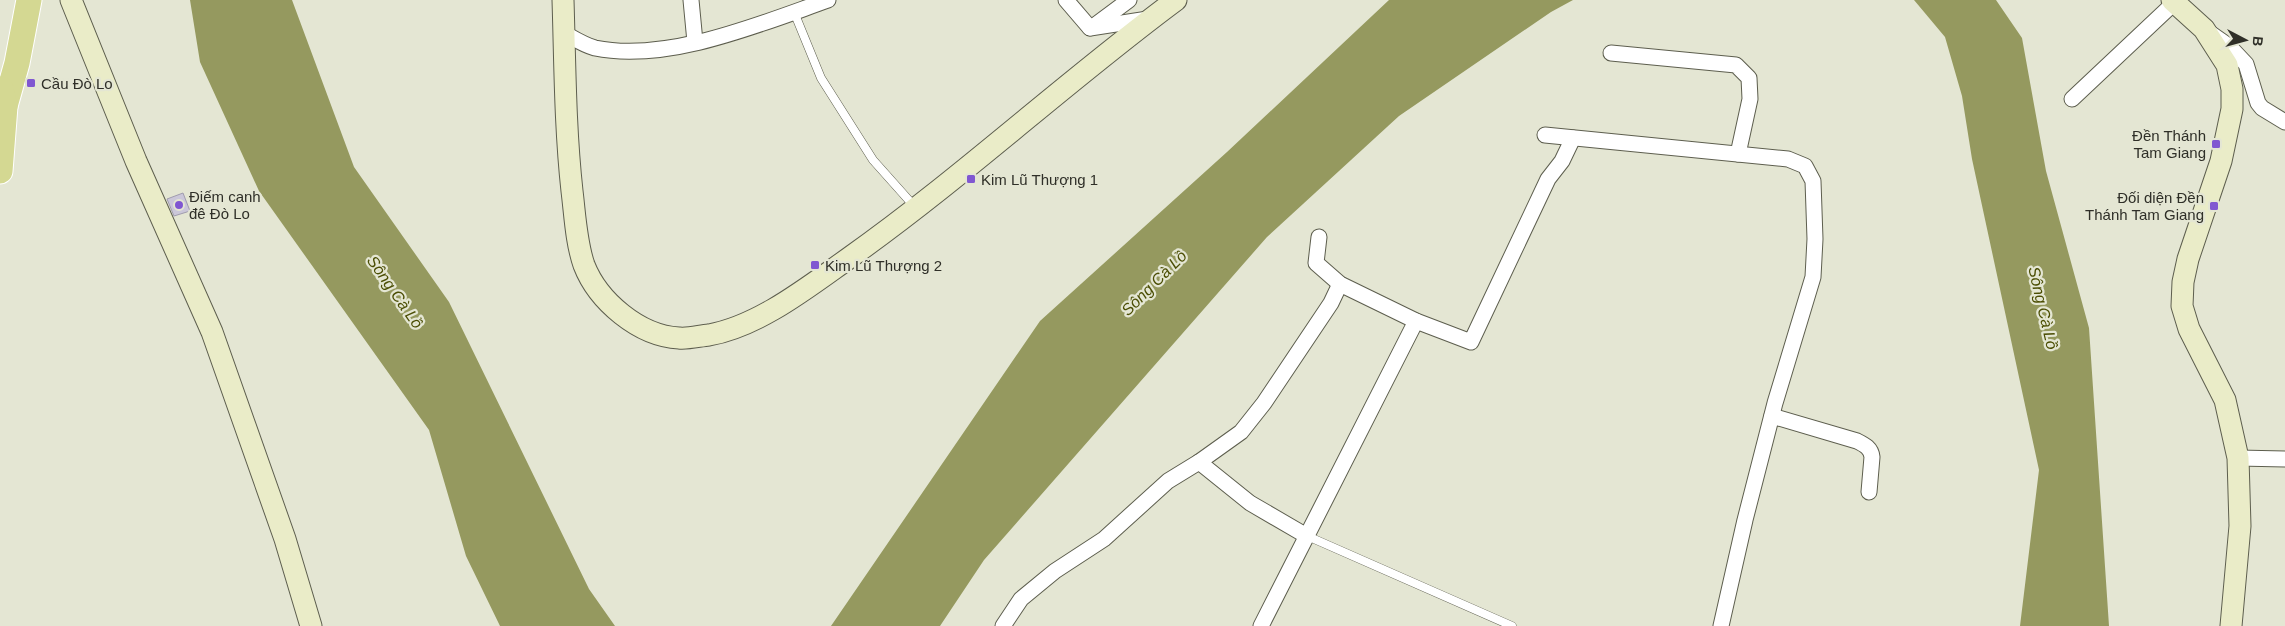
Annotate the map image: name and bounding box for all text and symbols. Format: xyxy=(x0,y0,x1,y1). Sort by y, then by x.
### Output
north arrow xyxy=(2220,15,2270,65)
text: B xyxy=(2249,35,2266,47)
place label: Cầu Đò Lo xyxy=(41,75,113,92)
marker: Cầu Đò Lo xyxy=(25,77,37,89)
place label: Đền Thánh Tam Giang xyxy=(2132,127,2206,161)
marker: Đền Thánh Tam Giang xyxy=(2210,138,2222,150)
place label: Kim Lũ Thượng 1 xyxy=(981,171,1098,188)
marker: Kim Lũ Thượng 1 xyxy=(965,173,977,185)
place label: Điếm canh đê Đò Lo xyxy=(189,188,261,222)
place label: Đối diện Đền Thánh Tam Giang xyxy=(2085,189,2204,223)
marker: Điếm canh đê Đò Lo xyxy=(173,199,185,211)
marker: Đối diện Đền Thánh Tam Giang xyxy=(2208,200,2220,212)
water label: Sông Cà Lồ xyxy=(1118,247,1190,319)
water label: Sông Cà Lồ xyxy=(364,253,426,332)
place label: Kim Lũ Thượng 2 xyxy=(825,257,942,274)
marker: Kim Lũ Thượng 2 xyxy=(809,259,821,271)
water label: Sông Cà Lồ xyxy=(2025,265,2061,351)

